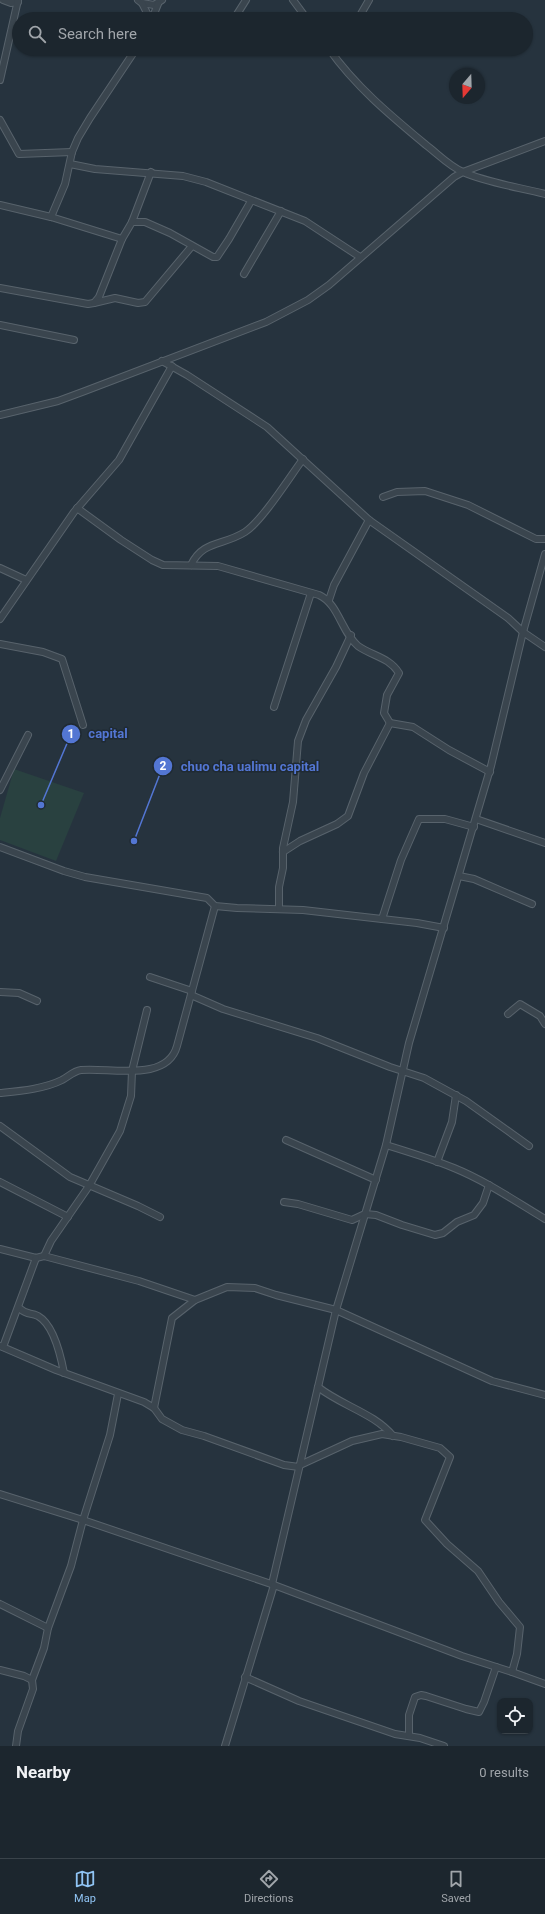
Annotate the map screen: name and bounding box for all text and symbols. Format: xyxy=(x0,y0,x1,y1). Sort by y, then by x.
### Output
search box xyxy=(12,12,533,56)
icon: search xyxy=(26,23,48,45)
text: Search here xyxy=(58,25,137,43)
north arrow xyxy=(449,68,485,104)
callout: capital xyxy=(61,721,136,746)
text: capital xyxy=(88,726,128,741)
text: 1 xyxy=(68,727,74,741)
callout: chuo cha ualimu capital xyxy=(153,754,327,779)
text: 2 xyxy=(160,759,167,773)
text: chuo cha ualimu capital xyxy=(181,759,319,774)
map controls xyxy=(497,1698,533,1734)
button: locate xyxy=(497,1698,533,1734)
text: Nearby xyxy=(16,1762,71,1782)
text: 0 results xyxy=(479,1765,529,1780)
tab: Map xyxy=(74,1868,96,1905)
tab: Directions xyxy=(244,1868,293,1905)
tab: Saved xyxy=(441,1868,471,1905)

